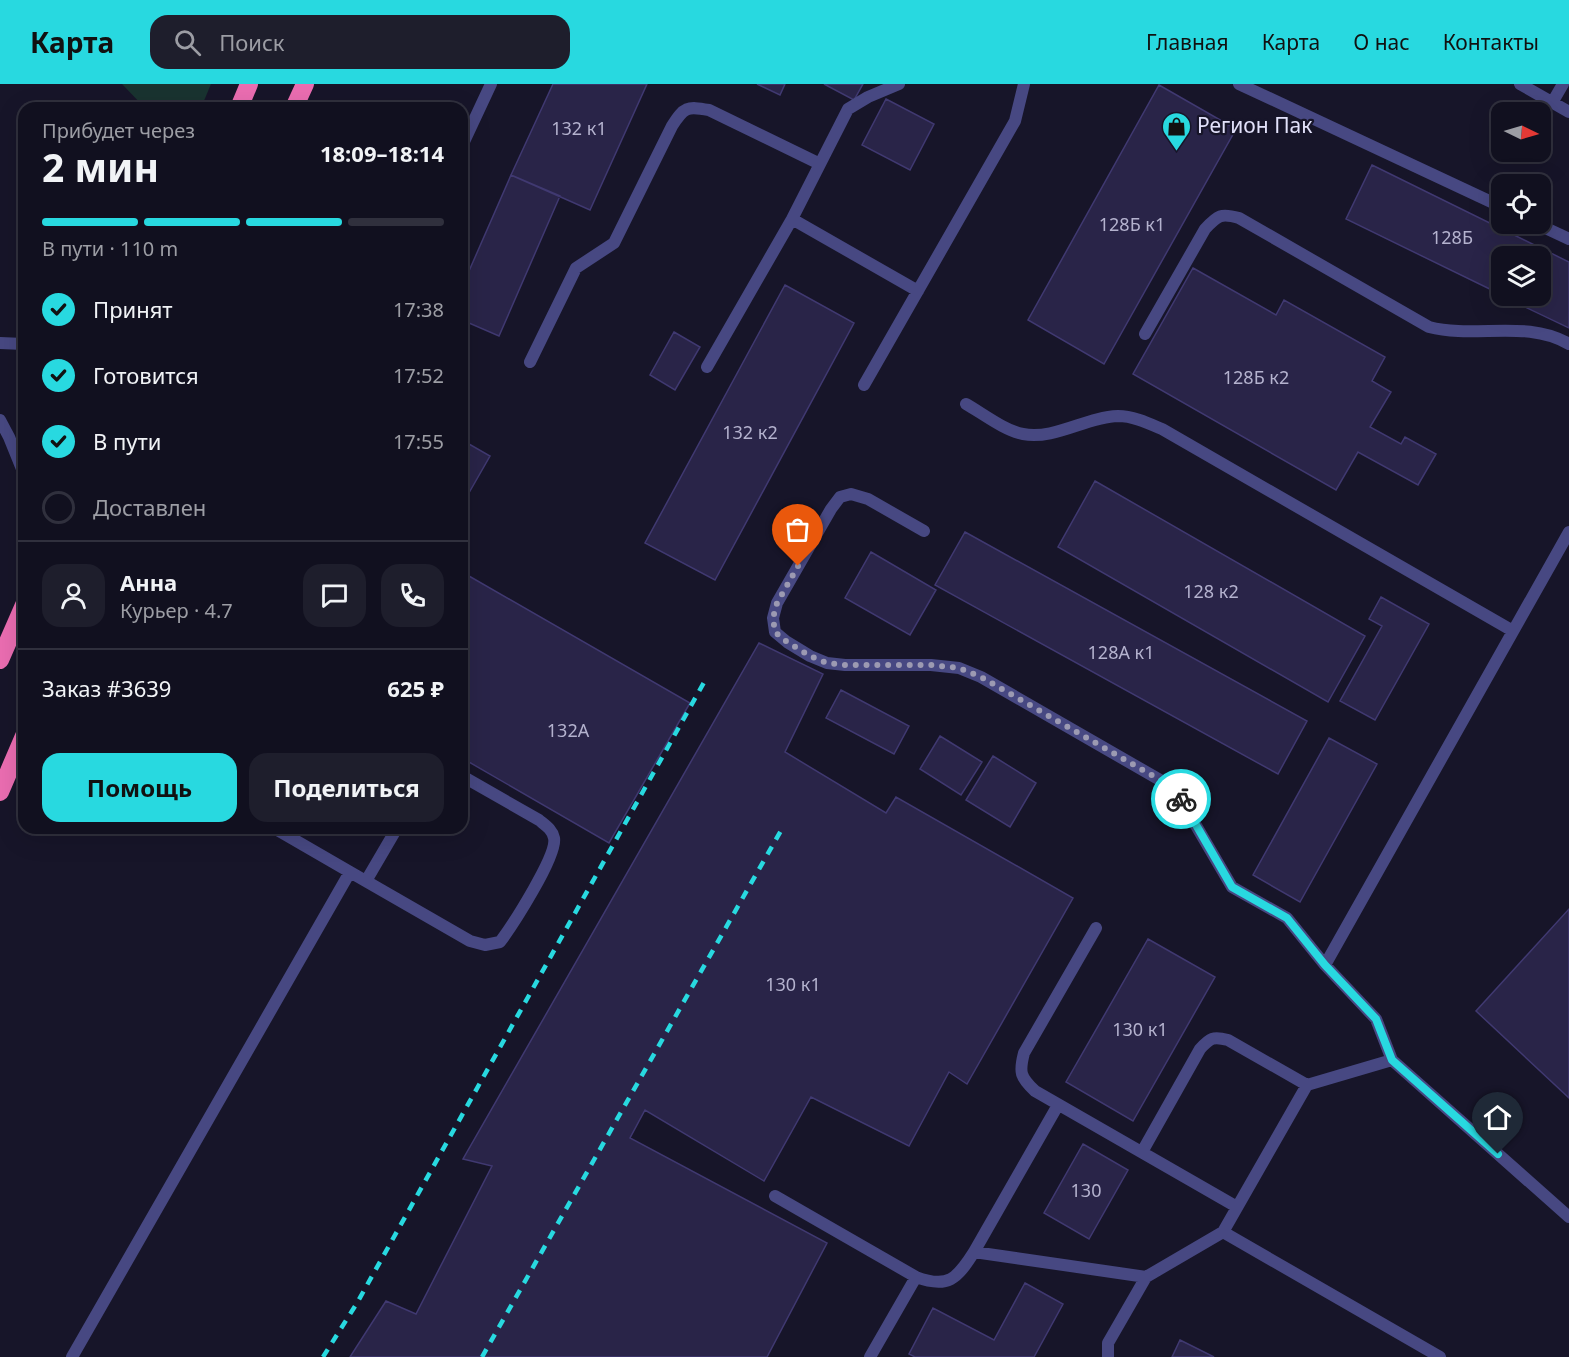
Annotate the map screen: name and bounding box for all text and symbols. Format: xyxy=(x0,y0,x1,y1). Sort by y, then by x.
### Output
search box xyxy=(150,15,570,69)
text: Карта xyxy=(30,23,114,61)
icon: search xyxy=(171,26,204,59)
text: Поиск xyxy=(219,27,285,57)
text: Главная xyxy=(1146,28,1229,56)
text: Карта xyxy=(1262,28,1320,56)
text: О нас xyxy=(1353,28,1410,56)
text: Контакты xyxy=(1443,28,1539,56)
north arrow xyxy=(1491,102,1551,162)
map controls xyxy=(1491,102,1551,306)
shop icon: Регион Пак xyxy=(1160,110,1192,152)
place label: Регион Пак xyxy=(1197,111,1312,139)
house number: 132 к1 xyxy=(551,116,607,140)
text: Прибудет через xyxy=(42,117,195,144)
text: 18:09–18:14 xyxy=(320,138,444,168)
text: 2 мин xyxy=(42,140,159,193)
button: locate xyxy=(1491,174,1551,234)
house number: 128Б к1 xyxy=(1099,212,1165,236)
house number: 128Б xyxy=(1431,225,1473,249)
text: В пути · 110 m xyxy=(42,235,178,262)
button: layers xyxy=(1491,246,1551,306)
icon: check xyxy=(42,293,75,326)
text: Принят xyxy=(93,294,173,324)
text: 17:38 xyxy=(393,296,444,323)
icon: check xyxy=(42,359,75,392)
text: Готовится xyxy=(93,360,199,390)
text: 17:52 xyxy=(393,362,444,389)
house number: 128Б к2 xyxy=(1223,365,1289,389)
house number: 132 к2 xyxy=(722,420,778,444)
icon: check xyxy=(42,425,75,458)
text: В пути xyxy=(93,426,161,456)
text: 17:55 xyxy=(393,428,444,455)
text: Доставлен xyxy=(93,492,206,522)
pin xyxy=(772,504,823,566)
icon: bag xyxy=(781,513,814,546)
button: person xyxy=(42,564,105,627)
button: chat xyxy=(303,564,366,627)
button: phone xyxy=(381,564,444,627)
text: Анна xyxy=(120,567,177,597)
house number: 128 к2 xyxy=(1183,579,1239,603)
text: Курьер · 4.7 xyxy=(120,597,233,624)
house number: 128А к1 xyxy=(1088,640,1154,664)
text: Заказ #3639 xyxy=(42,673,171,703)
text: 625 ₽ xyxy=(387,673,444,703)
house number: 132А xyxy=(547,718,590,742)
button: Помощь xyxy=(42,753,237,822)
button: Поделиться xyxy=(249,753,444,822)
courier xyxy=(1151,769,1211,829)
icon: bike xyxy=(1165,783,1198,816)
house number: 130 к1 xyxy=(765,972,821,996)
house number: 130 к1 xyxy=(1112,1017,1168,1041)
pin xyxy=(1472,1092,1523,1154)
icon: home xyxy=(1481,1101,1514,1134)
house number: 130 xyxy=(1071,1178,1101,1202)

